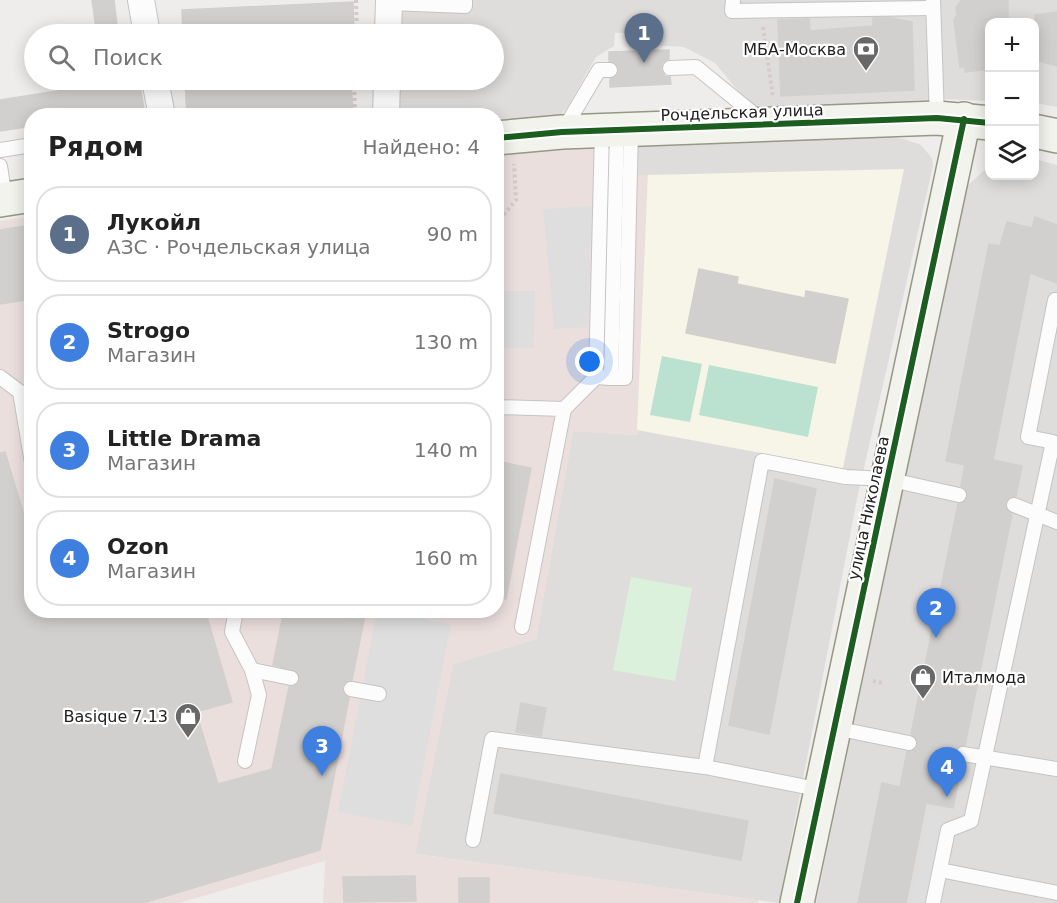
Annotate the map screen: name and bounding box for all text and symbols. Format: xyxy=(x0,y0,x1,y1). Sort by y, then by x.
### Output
pin: 1 xyxy=(624,14,664,63)
map controls xyxy=(985,18,1039,180)
button: + xyxy=(985,18,1039,72)
search box xyxy=(24,24,504,90)
bank icon: МБА-Москва xyxy=(851,34,881,72)
place label: МБА-Москва xyxy=(743,40,846,59)
icon: search xyxy=(45,41,78,74)
text: Поиск xyxy=(93,45,163,70)
button: − xyxy=(985,72,1039,126)
street label: Рочдельская улица xyxy=(660,100,824,125)
button: layers xyxy=(985,126,1039,180)
text: Рядом xyxy=(48,132,144,162)
text: Найдено: 4 xyxy=(362,135,480,159)
text: Лукойл xyxy=(107,210,201,235)
text: 1 xyxy=(63,222,76,246)
text: 90 m xyxy=(427,222,478,246)
text: АЗС · Рочдельская улица xyxy=(107,235,371,259)
text: Strogo xyxy=(107,318,190,343)
text: 2 xyxy=(63,330,76,354)
text: 130 m xyxy=(414,330,478,354)
text: Магазин xyxy=(107,343,196,367)
your location xyxy=(575,347,604,376)
text: Little Drama xyxy=(107,426,261,451)
street label: улица Николаева xyxy=(844,434,893,582)
text: 3 xyxy=(63,438,76,462)
text: 140 m xyxy=(414,438,478,462)
text: Магазин xyxy=(107,451,196,475)
text: Ozon xyxy=(107,534,169,559)
text: 4 xyxy=(63,546,76,570)
text: 160 m xyxy=(414,546,478,570)
text: Магазин xyxy=(107,559,196,583)
pin: 2 xyxy=(916,588,956,638)
shop icon: Италмода xyxy=(908,662,938,700)
place label: Италмода xyxy=(942,668,1026,687)
shop icon: Basique 7.13 xyxy=(173,701,203,739)
place label: Basique 7.13 xyxy=(64,707,168,726)
pin: 3 xyxy=(302,726,342,776)
pin: 4 xyxy=(928,748,966,797)

